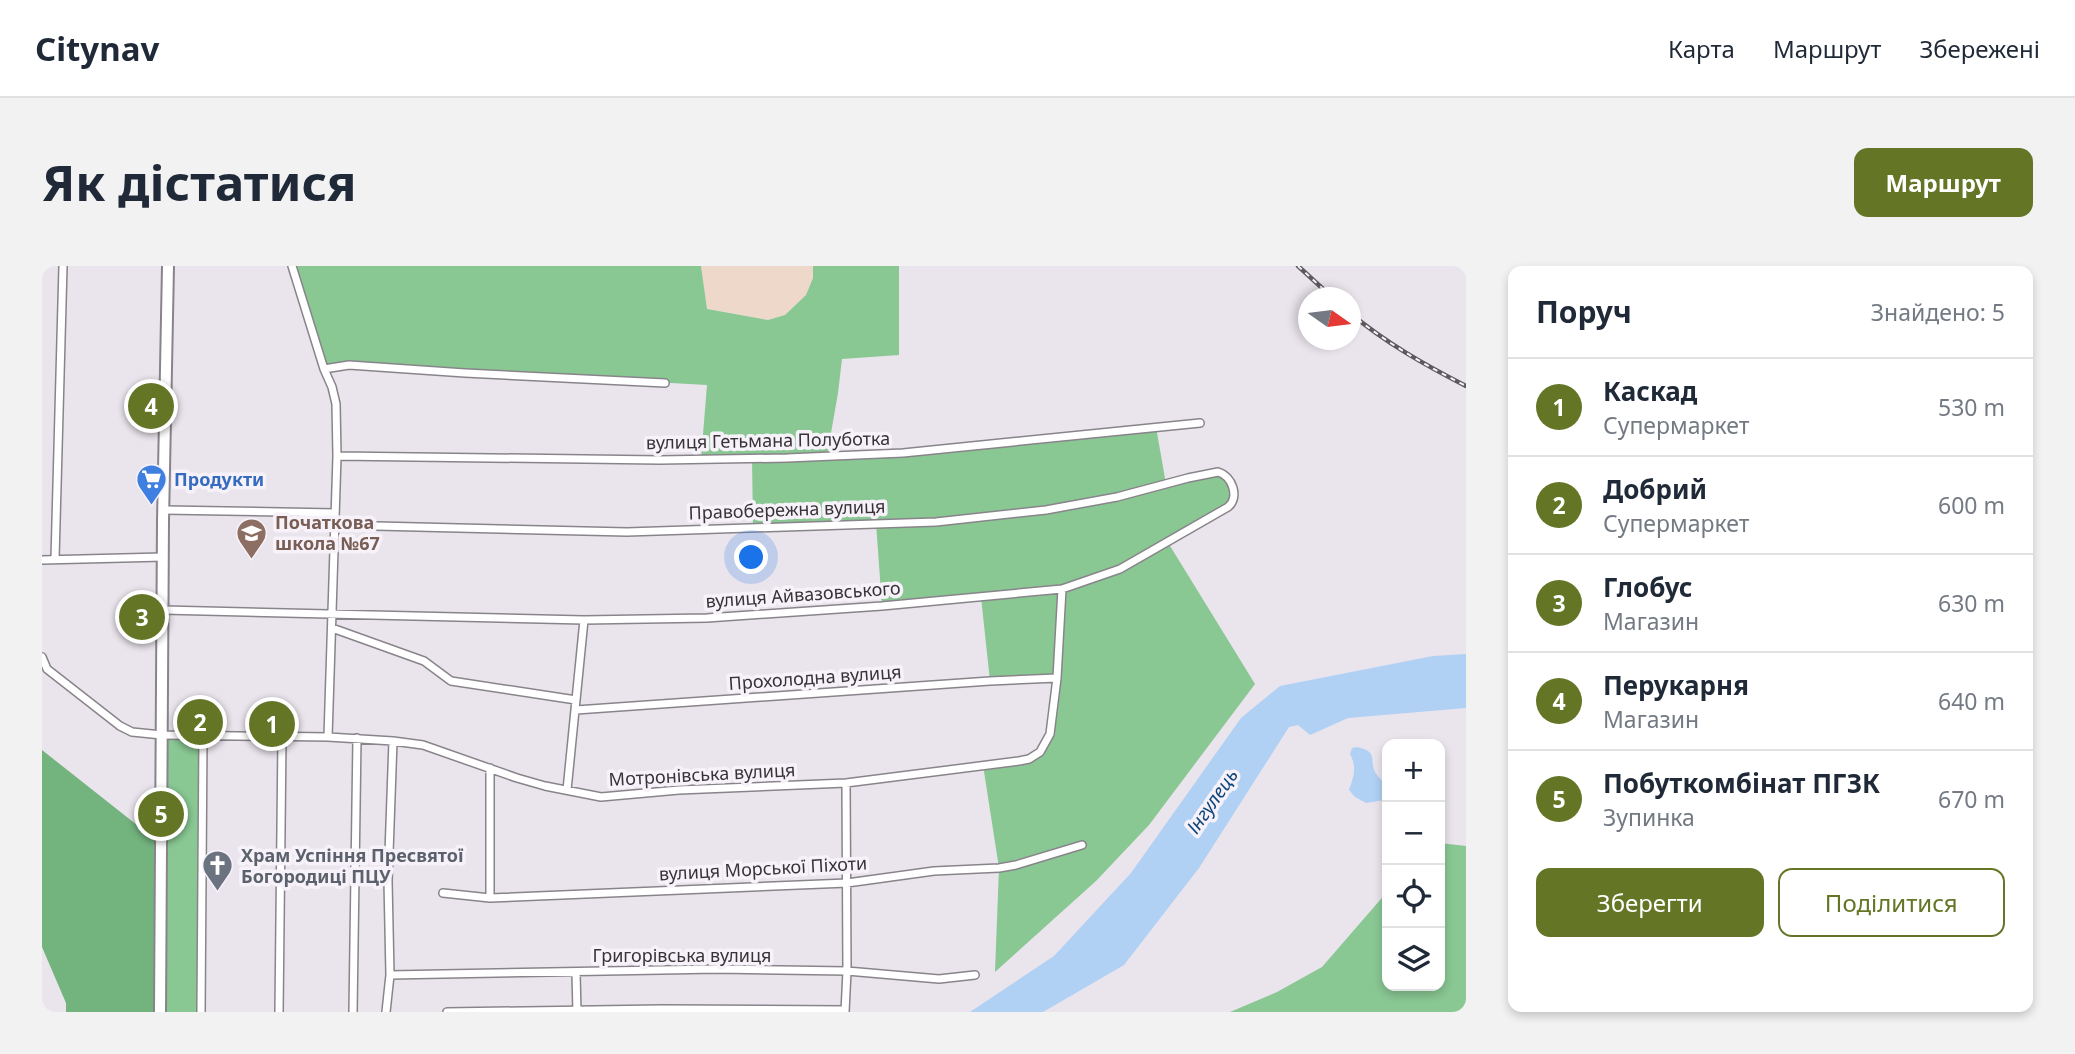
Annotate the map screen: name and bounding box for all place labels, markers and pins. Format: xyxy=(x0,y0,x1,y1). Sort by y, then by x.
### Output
pin: 4 xyxy=(128,380,174,432)
supermarket icon: Продукти xyxy=(134,463,168,507)
place label: Продукти xyxy=(174,467,264,491)
place label: Початкова школа №67 xyxy=(275,510,380,555)
school or university icon: Початкова школа №67 xyxy=(235,516,269,560)
pin: 3 xyxy=(119,591,165,643)
pin: 2 xyxy=(177,696,223,748)
pin: 1 xyxy=(249,698,295,750)
pin: 5 xyxy=(138,788,184,840)
place label: Храм Успіння Пресвятої Богородиці ПЦУ xyxy=(241,843,464,888)
church icon: Храм Успіння Пресвятої Богородиці ПЦУ xyxy=(201,849,235,893)

